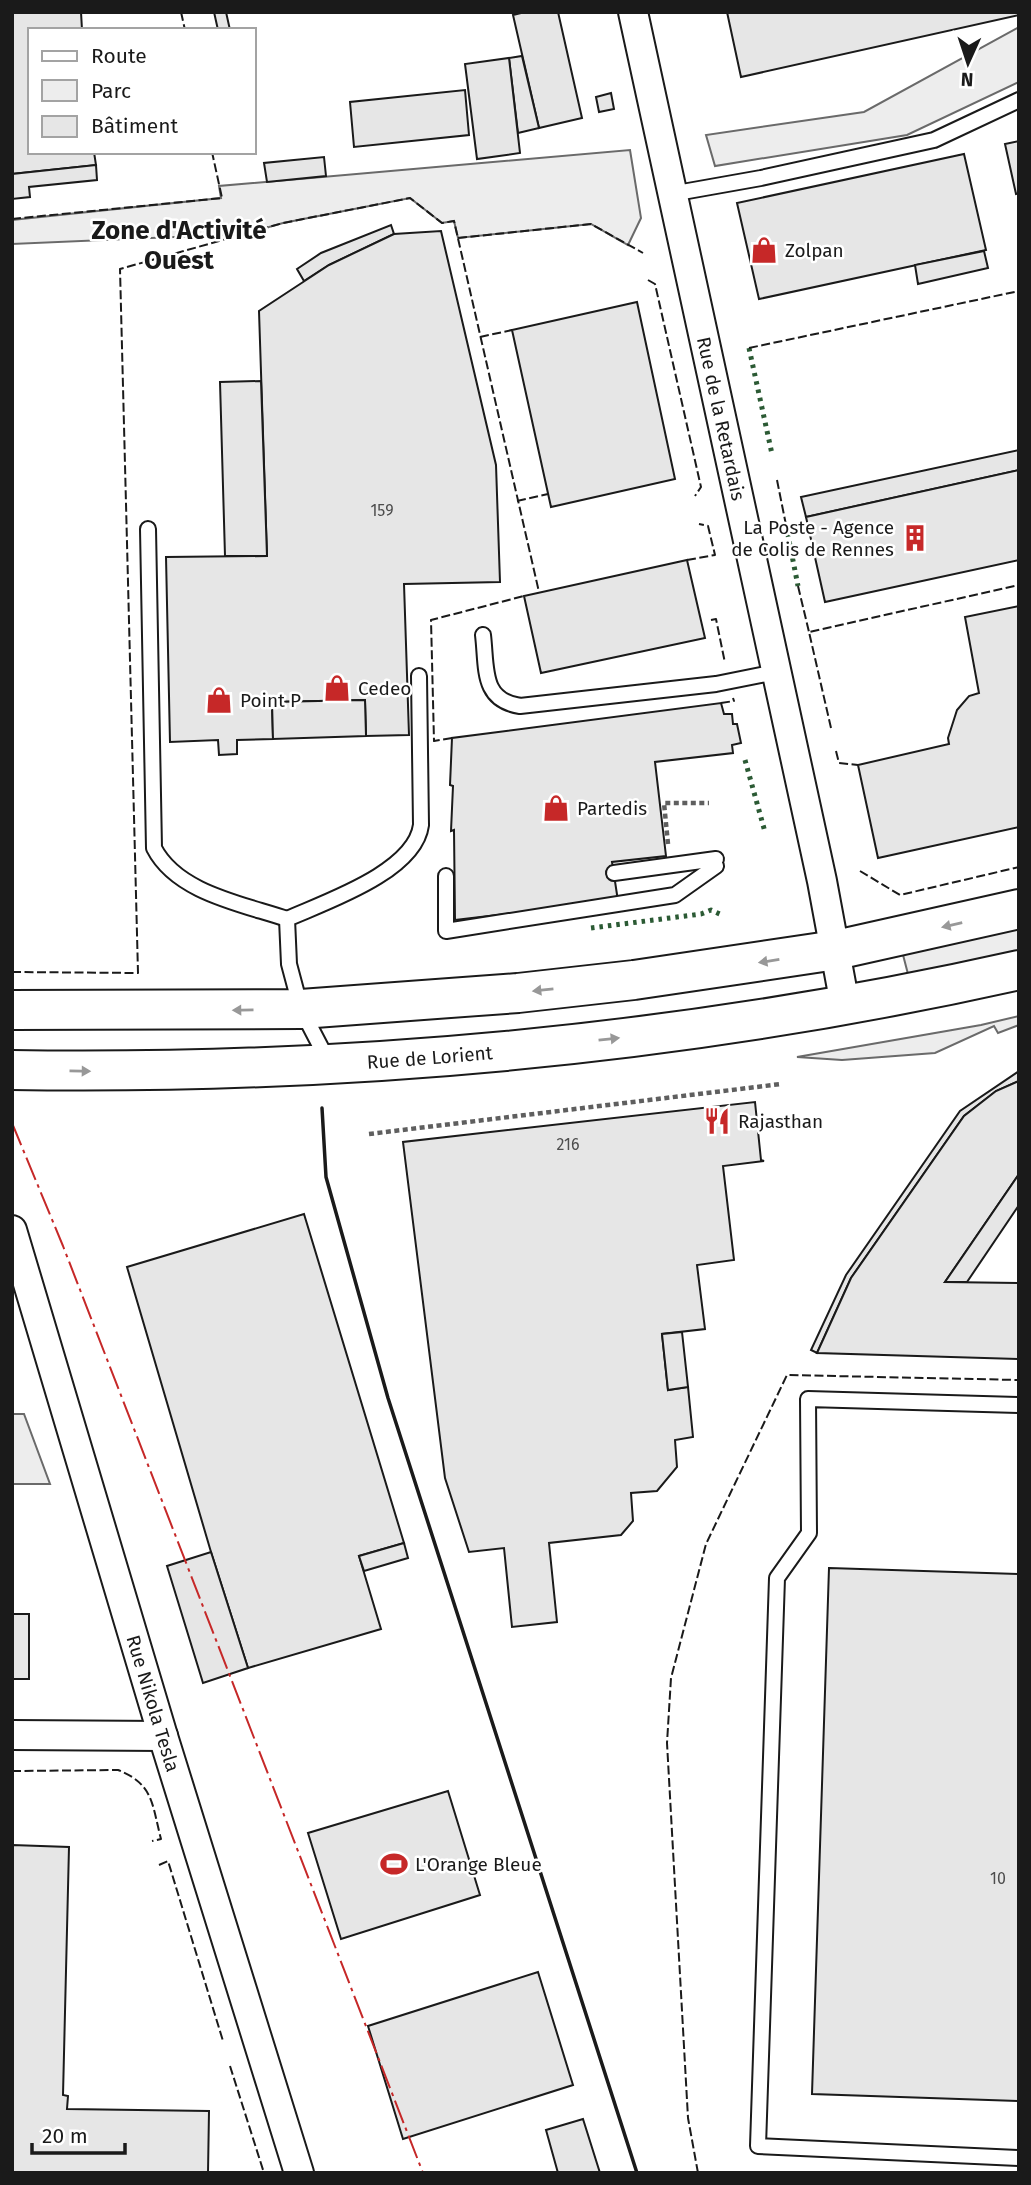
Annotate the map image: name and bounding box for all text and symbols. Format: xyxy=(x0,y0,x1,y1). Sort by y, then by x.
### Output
legend xyxy=(28,28,256,154)
north arrow xyxy=(933,28,1003,98)
text: Route xyxy=(91,43,147,69)
text: N xyxy=(960,68,974,91)
text: Parc xyxy=(91,78,131,104)
text: Bâtiment xyxy=(91,113,178,139)
district label: Zone d'Activité Ouest xyxy=(91,215,267,276)
shop icon: Zolpan xyxy=(749,235,779,265)
place label: Zolpan xyxy=(785,239,844,262)
street label: Rue de la Retardais xyxy=(692,334,750,503)
house number: 159 xyxy=(370,501,394,520)
place label: La Poste - Agence de Colis de Rennes xyxy=(731,516,894,561)
building icon: La Poste - Agence de Colis de Rennes xyxy=(900,523,930,553)
shop icon: Cedeo xyxy=(322,673,352,703)
place label: Cedeo xyxy=(358,677,411,700)
shop icon: Point P xyxy=(204,685,234,715)
place label: Point P xyxy=(240,689,301,712)
shop icon: Partedis xyxy=(541,793,571,823)
place label: Partedis xyxy=(577,797,647,820)
one-way arrow xyxy=(941,919,963,930)
one-way arrow xyxy=(757,956,779,967)
one-way arrow xyxy=(532,985,554,996)
one-way arrow xyxy=(232,1004,254,1016)
one-way arrow xyxy=(598,1033,620,1044)
street label: Rue de Lorient xyxy=(366,1041,494,1073)
one-way arrow xyxy=(70,1065,92,1077)
restaurant icon: Rajasthan xyxy=(702,1106,732,1136)
place label: Rajasthan xyxy=(738,1110,823,1133)
house number: 216 xyxy=(557,1135,579,1154)
street label: Rue Nikola Tesla xyxy=(122,1632,185,1775)
sports icon: L'Orange Bleue xyxy=(379,1849,409,1879)
place label: L'Orange Bleue xyxy=(415,1853,542,1876)
house number: 10 xyxy=(990,1869,1006,1888)
scale bar xyxy=(32,2112,124,2156)
text: 20 m xyxy=(42,2123,88,2149)

